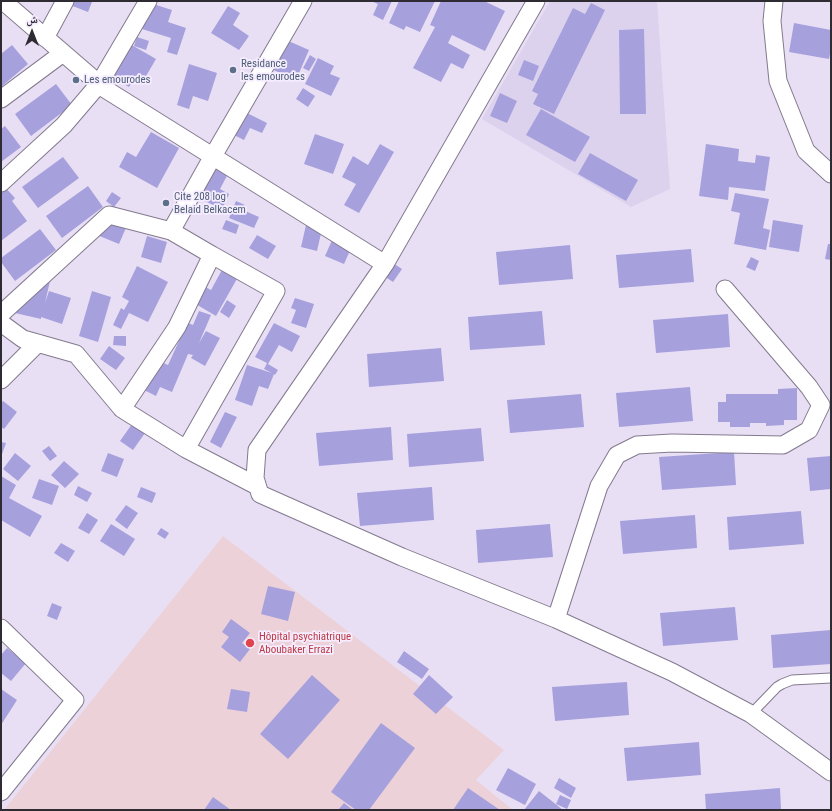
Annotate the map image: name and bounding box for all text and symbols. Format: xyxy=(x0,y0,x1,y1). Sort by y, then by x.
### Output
north arrow xyxy=(12,12,52,52)
text: ش xyxy=(26,13,38,26)
place label: Residance les emourodes xyxy=(241,57,305,83)
marker: Residance les emourodes xyxy=(228,65,238,75)
place label: Les emourodes xyxy=(84,73,151,87)
marker: Les emourodes xyxy=(71,75,81,85)
place label: Cite 208 log Belaid Belkacem xyxy=(174,190,246,216)
marker: Cite 208 log Belaid Belkacem xyxy=(161,198,171,208)
place label: Hôpital psychiatrique Aboubaker Errazi xyxy=(259,630,351,656)
marker: Hôpital psychiatrique Aboubaker Errazi xyxy=(244,637,256,649)

